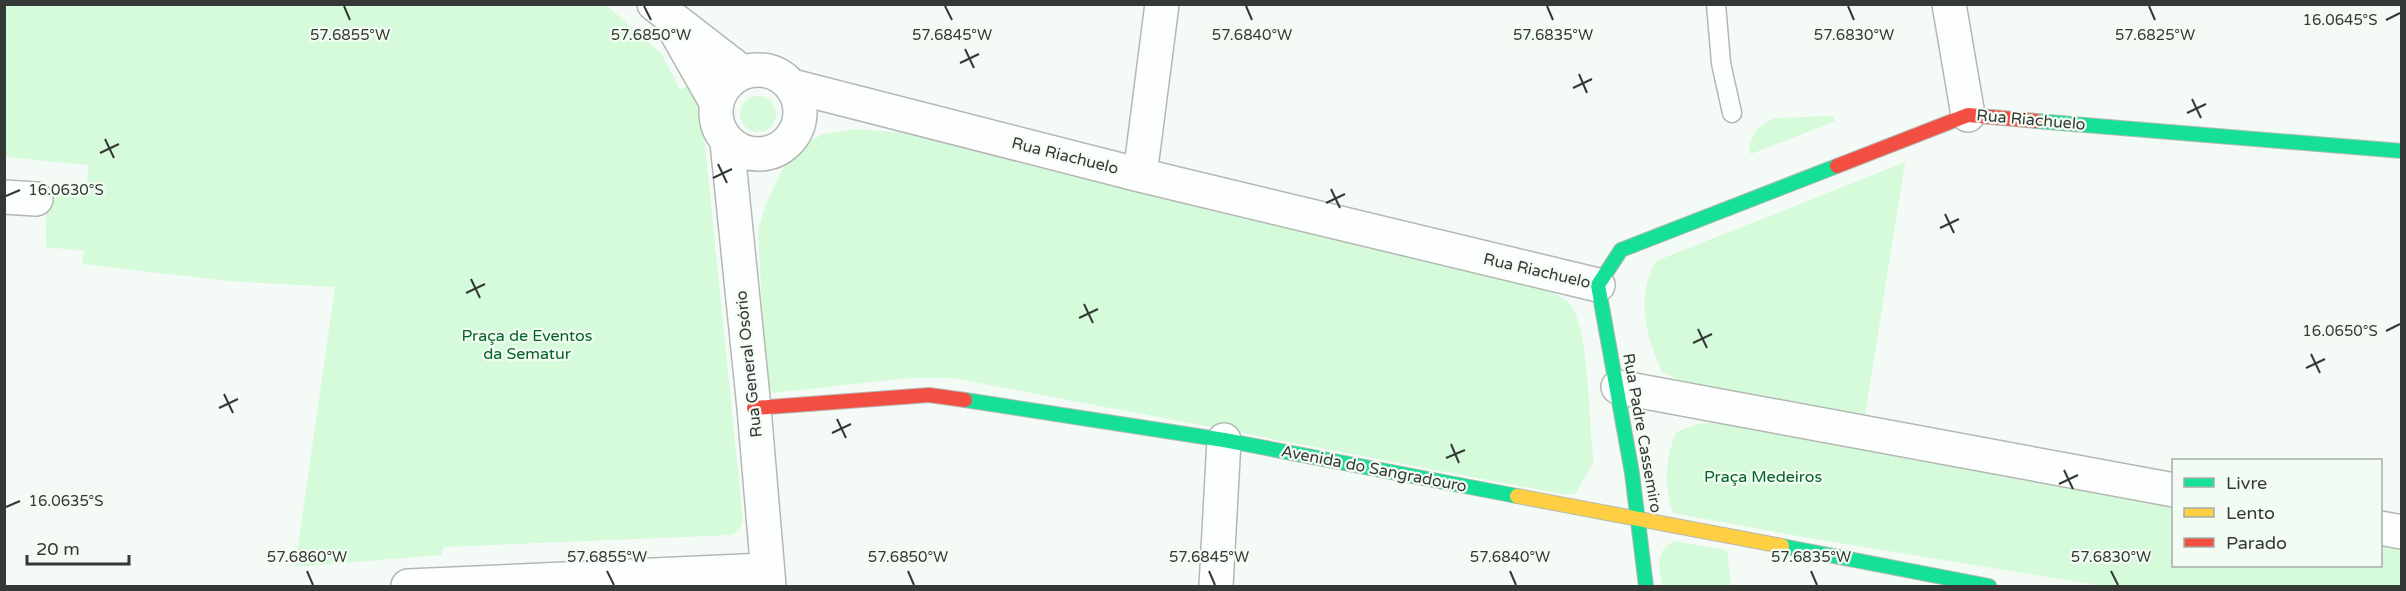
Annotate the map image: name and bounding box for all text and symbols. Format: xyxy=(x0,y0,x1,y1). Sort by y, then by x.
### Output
text: 16.0645°S xyxy=(2302,11,2378,29)
text: 57.6855°W xyxy=(310,26,390,44)
text: 57.6850°W xyxy=(611,26,691,44)
text: 57.6845°W xyxy=(912,26,992,44)
text: 57.6840°W xyxy=(1212,26,1292,44)
text: 57.6835°W xyxy=(1513,26,1593,44)
text: 57.6830°W xyxy=(1814,26,1894,44)
text: 57.6825°W xyxy=(2115,26,2195,44)
street label: Rua Riachuelo xyxy=(1976,105,2086,135)
street label: Rua Riachuelo xyxy=(1010,133,1120,179)
text: 16.0630°S xyxy=(28,181,104,199)
street label: Rua Riachuelo xyxy=(1481,249,1593,293)
street label: Rua General Osório xyxy=(731,290,767,438)
text: 16.0650°S xyxy=(2302,322,2378,340)
park label: Praça de Eventos da Sematur xyxy=(461,326,593,364)
street label: Rua Padre Cassemiro xyxy=(1618,352,1666,514)
street label: Avenida do Sangradouro xyxy=(1279,441,1469,497)
legend xyxy=(2172,459,2382,567)
park label: Praça Medeiros xyxy=(1704,467,1822,487)
text: Livre xyxy=(2226,472,2267,494)
text: 16.0635°S xyxy=(28,492,104,510)
text: Lento xyxy=(2226,502,2275,524)
scale bar xyxy=(27,528,129,566)
text: Parado xyxy=(2226,532,2287,554)
text: 20 m xyxy=(36,538,80,560)
text: 57.6860°W xyxy=(267,548,347,566)
text: 57.6855°W xyxy=(567,548,647,566)
text: 57.6850°W xyxy=(868,548,948,566)
text: 57.6845°W xyxy=(1169,548,1249,566)
text: 57.6840°W xyxy=(1470,548,1550,566)
text: 57.6835°W xyxy=(1771,548,1851,566)
text: 57.6830°W xyxy=(2071,548,2151,566)

